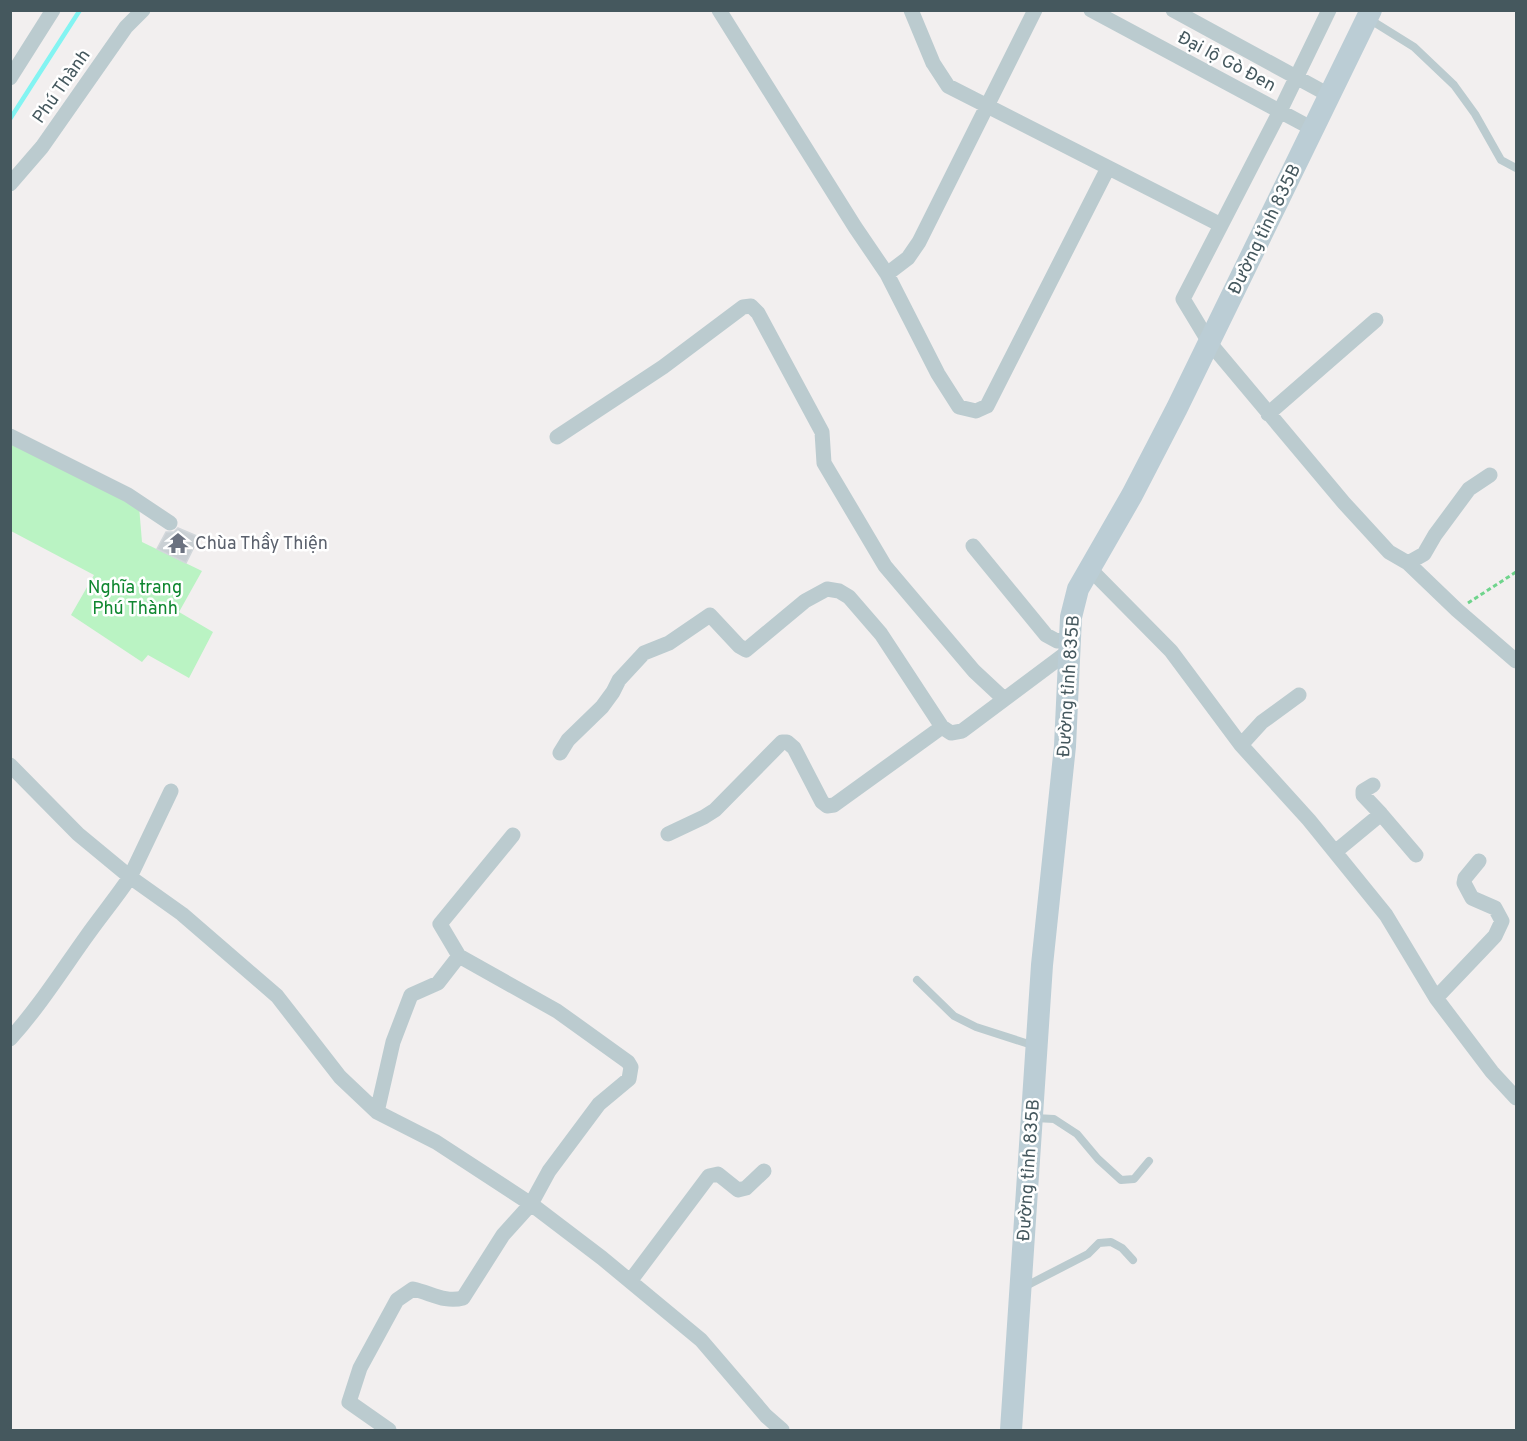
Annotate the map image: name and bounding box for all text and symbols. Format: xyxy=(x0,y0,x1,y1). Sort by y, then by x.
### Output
street label: Đại lộ Gò Đen xyxy=(1173,27,1279,98)
street label: Phú Thành xyxy=(28,45,96,129)
street label: Đường tỉnh 835B xyxy=(1224,161,1307,299)
temple icon: Chùa Thầy Thiện xyxy=(166,531,190,555)
place label: Chùa Thầy Thiện xyxy=(195,532,328,556)
park label: Nghĩa trang Phú Thành xyxy=(88,577,182,621)
street label: Đường tỉnh 835B xyxy=(1053,614,1086,758)
street label: Đường tỉnh 835B xyxy=(1013,1098,1046,1242)

